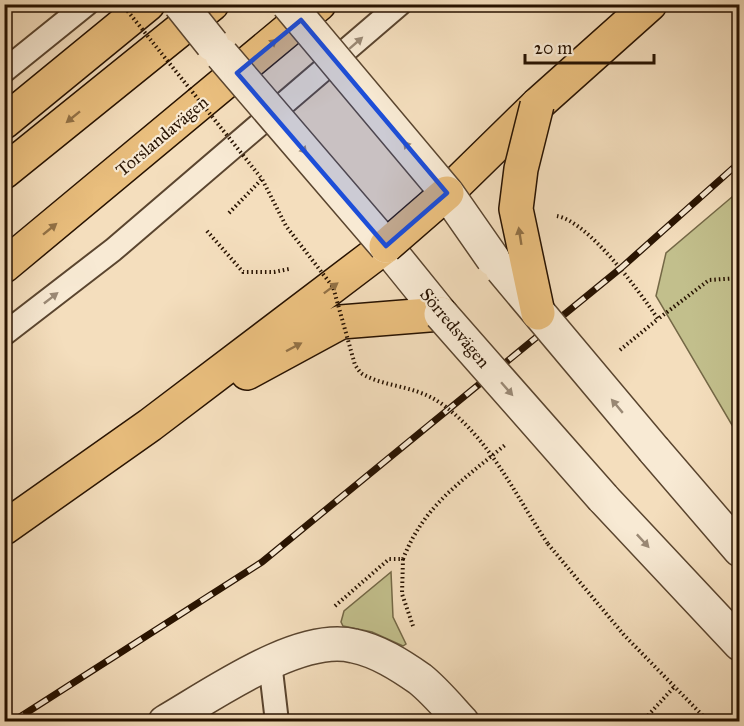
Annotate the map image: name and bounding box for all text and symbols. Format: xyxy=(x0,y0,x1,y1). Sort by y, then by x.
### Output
scale bar xyxy=(525,27,654,65)
one-way arrow xyxy=(348,37,363,50)
text: 20 m xyxy=(534,37,572,59)
one-way arrow xyxy=(262,39,278,52)
street label: Torslandavägen xyxy=(111,91,213,182)
one-way arrow xyxy=(66,110,81,123)
one-way arrow xyxy=(294,139,307,154)
one-way arrow xyxy=(403,141,416,156)
one-way arrow xyxy=(42,223,58,236)
one-way arrow xyxy=(515,226,524,245)
one-way arrow xyxy=(324,283,339,295)
street label: Sörredsvägen xyxy=(414,283,495,373)
one-way arrow xyxy=(42,292,58,304)
one-way arrow xyxy=(286,342,303,352)
one-way arrow xyxy=(500,381,513,396)
one-way arrow xyxy=(610,398,623,414)
one-way arrow xyxy=(636,533,650,548)

